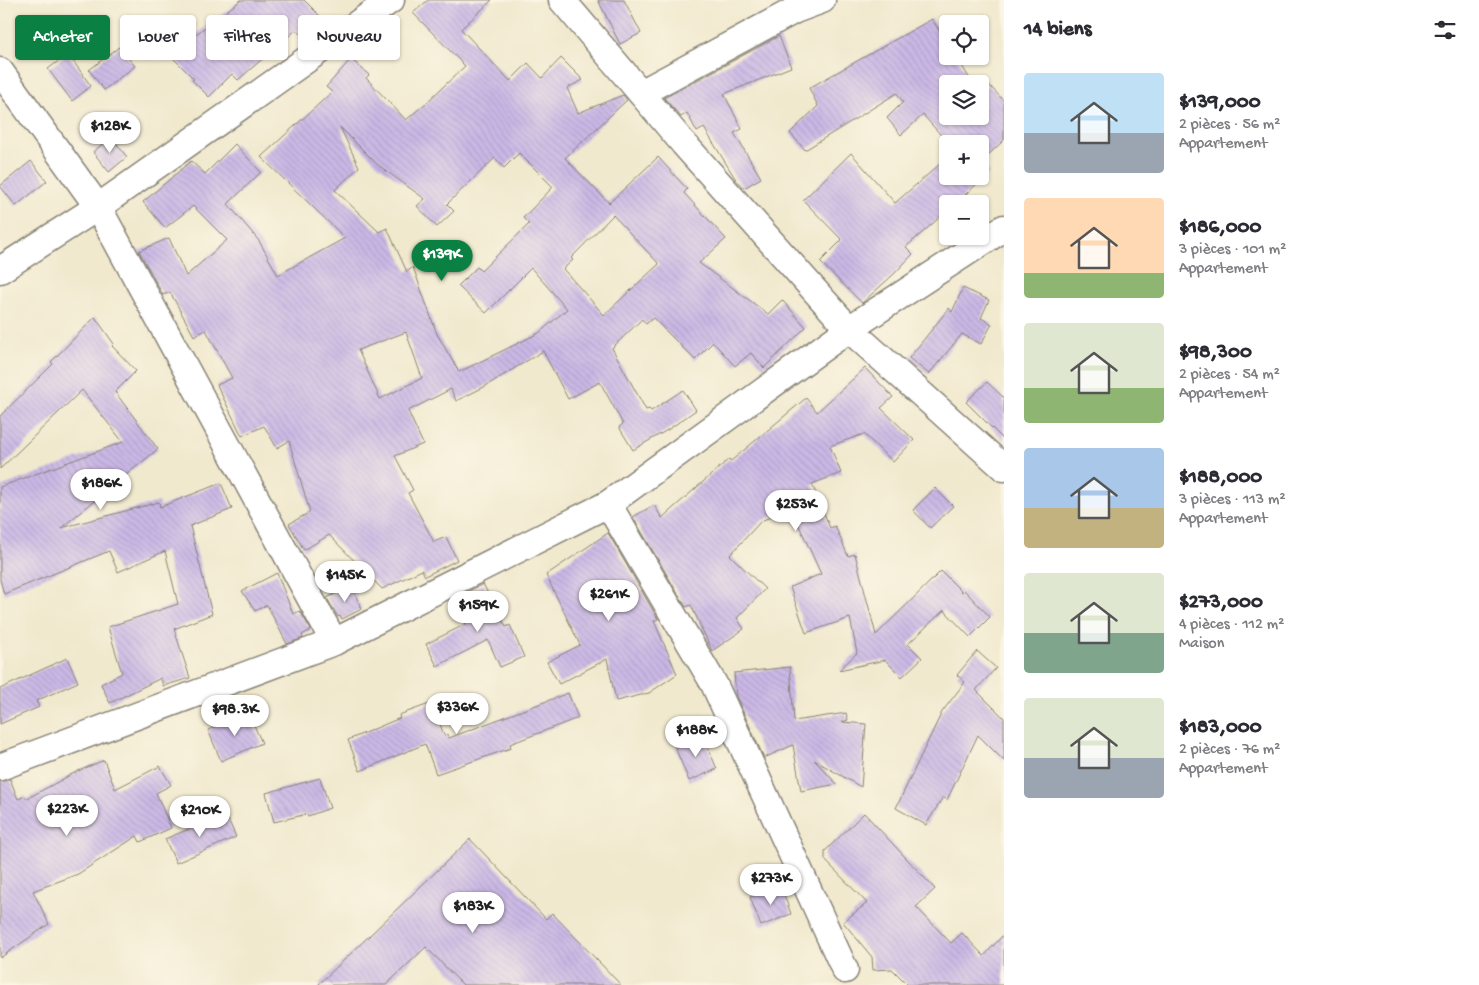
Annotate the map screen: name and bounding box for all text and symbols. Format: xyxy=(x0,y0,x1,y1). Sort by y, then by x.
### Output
chip: Acheter xyxy=(15,15,110,60)
chip: Louer xyxy=(120,15,196,60)
chip: Filtres xyxy=(206,15,288,60)
chip: Nouveau xyxy=(298,15,400,60)
map controls xyxy=(939,15,989,245)
button: locate xyxy=(939,15,989,65)
icon: filters xyxy=(1431,16,1459,44)
text: 14 biens xyxy=(1024,18,1092,43)
button: layers xyxy=(939,75,989,125)
text: $139,000 xyxy=(1179,91,1261,116)
icon: home xyxy=(1064,93,1124,153)
pin: $128K xyxy=(75,112,145,154)
text: 2 pièces · 56 m² xyxy=(1179,116,1280,135)
text: $128K xyxy=(90,118,130,137)
button: + xyxy=(939,135,989,185)
text: Appartement xyxy=(1179,135,1267,154)
button: − xyxy=(939,195,989,245)
text: $186,000 xyxy=(1179,216,1261,241)
icon: home xyxy=(1064,218,1124,278)
pin: $139K xyxy=(407,240,477,282)
text: 3 pièces · 101 m² xyxy=(1179,241,1286,260)
text: $139K xyxy=(423,246,461,265)
text: Appartement xyxy=(1179,260,1267,279)
text: $98,300 xyxy=(1179,341,1252,366)
icon: home xyxy=(1064,343,1124,403)
text: 2 pièces · 54 m² xyxy=(1179,366,1280,385)
text: Appartement xyxy=(1179,385,1267,404)
text: $188,000 xyxy=(1179,466,1262,491)
pin: $186K xyxy=(66,468,136,511)
icon: home xyxy=(1064,468,1124,528)
text: $186K xyxy=(81,475,121,494)
pin: $253K xyxy=(761,490,831,532)
text: 3 pièces · 113 m² xyxy=(1179,491,1286,510)
text: $253K xyxy=(776,496,816,515)
text: Appartement xyxy=(1179,510,1267,529)
pin: $145K xyxy=(310,560,380,603)
text: $145K xyxy=(326,567,364,586)
pin: $261K xyxy=(574,580,644,622)
text: $261K xyxy=(590,586,628,605)
pin: $159K xyxy=(443,590,513,633)
text: $273,000 xyxy=(1179,591,1263,616)
icon: home xyxy=(1064,593,1124,653)
text: $159K xyxy=(459,597,497,616)
text: 4 pièces · 112 m² xyxy=(1179,616,1284,635)
text: Maison xyxy=(1179,635,1224,654)
pin: $336K xyxy=(422,692,492,735)
pin: $98.3K xyxy=(194,694,276,737)
text: $336K xyxy=(437,699,477,718)
text: $98.3K xyxy=(212,701,258,720)
pin: $188K xyxy=(661,716,731,758)
text: $183,000 xyxy=(1179,716,1262,741)
icon: home xyxy=(1064,718,1124,778)
text: $188K xyxy=(676,722,716,741)
text: 2 pièces · 76 m² xyxy=(1179,741,1280,760)
text: Appartement xyxy=(1179,760,1267,779)
pin: $223K xyxy=(32,794,102,837)
pin: $210K xyxy=(165,796,235,838)
text: $223K xyxy=(47,801,87,820)
text: $210K xyxy=(180,802,220,821)
pin: $273K xyxy=(736,864,806,906)
text: $273K xyxy=(751,870,791,889)
pin: $183K xyxy=(438,892,508,934)
text: $183K xyxy=(453,898,493,917)

